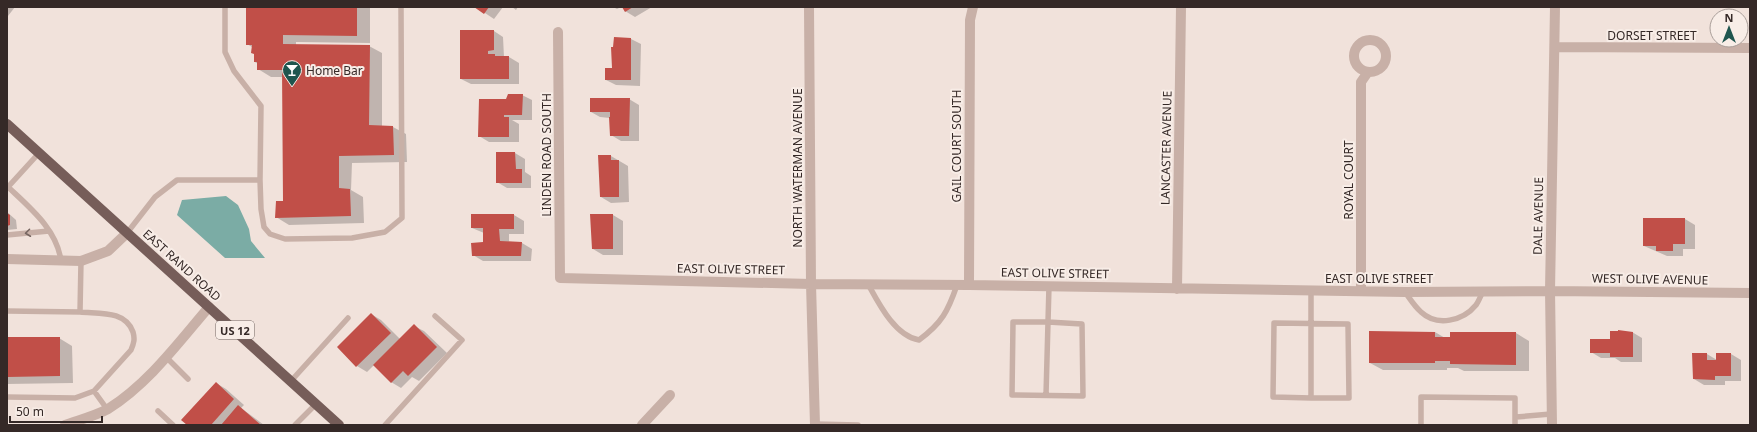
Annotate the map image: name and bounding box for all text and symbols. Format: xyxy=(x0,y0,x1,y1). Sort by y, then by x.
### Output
north arrow xyxy=(1709,8,1749,48)
text: N xyxy=(1725,10,1733,25)
street label: DORSET STREET xyxy=(1607,27,1697,44)
bar icon: Home Bar xyxy=(281,59,303,87)
place label: Home Bar xyxy=(306,62,363,79)
street label: NORTH WATERMAN AVENUE xyxy=(789,88,806,248)
street label: GAIL COURT SOUTH xyxy=(948,90,965,202)
street label: LANCASTER AVENUE xyxy=(1157,91,1175,205)
street label: LINDEN ROAD SOUTH xyxy=(538,93,555,217)
street label: ROYAL COURT xyxy=(1340,140,1357,220)
street label: DALE AVENUE xyxy=(1529,177,1547,255)
street label: EAST RAND ROAD xyxy=(139,225,225,305)
one-way arrow xyxy=(25,228,31,237)
street label: EAST OLIVE STREET xyxy=(677,260,786,278)
street label: EAST OLIVE STREET xyxy=(1001,264,1110,282)
street label: WEST OLIVE AVENUE xyxy=(1592,269,1708,289)
street label: EAST OLIVE STREET xyxy=(1325,270,1433,287)
road number: US 12 xyxy=(216,321,254,339)
scale bar xyxy=(10,398,102,424)
text: 50 m xyxy=(16,403,44,420)

